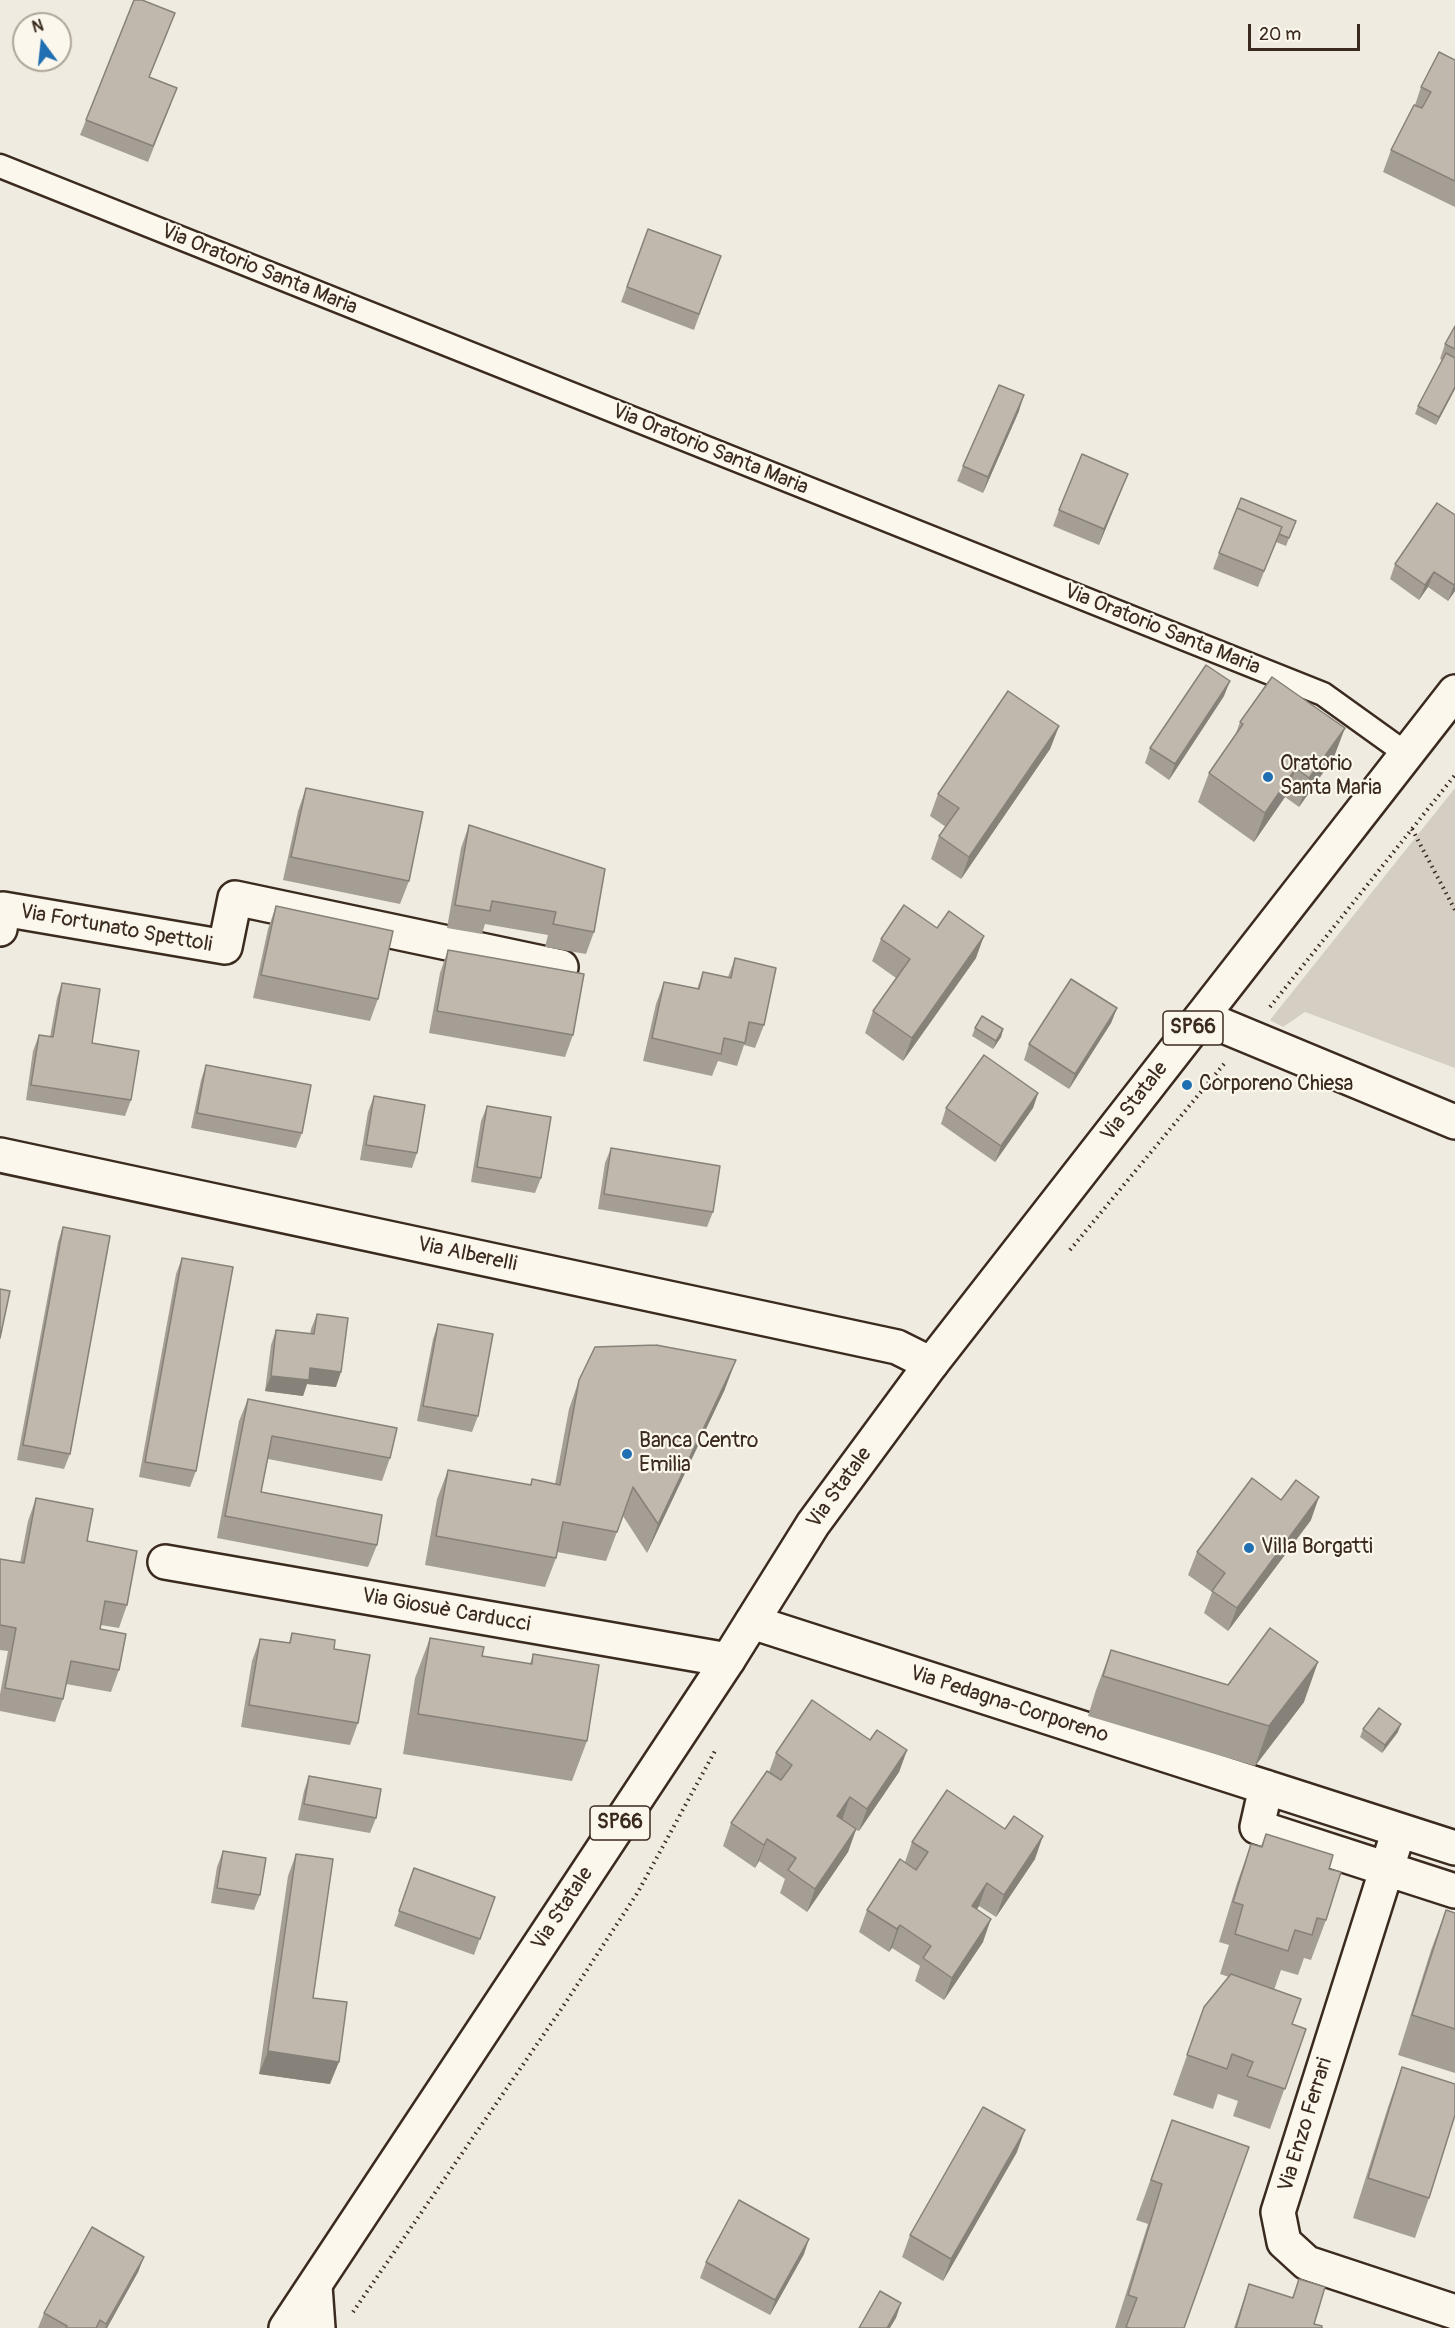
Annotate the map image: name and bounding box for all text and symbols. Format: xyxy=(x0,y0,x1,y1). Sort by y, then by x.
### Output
north arrow xyxy=(12,12,72,72)
scale bar xyxy=(1251,12,1364,50)
text: N xyxy=(30,15,46,38)
text: 20 m xyxy=(1259,23,1301,46)
street label: Via Oratorio Santa Maria xyxy=(157,219,361,321)
street label: Via Oratorio Santa Maria xyxy=(608,399,812,501)
street label: Via Oratorio Santa Maria xyxy=(1060,579,1264,681)
place label: Oratorio Santa Maria xyxy=(1280,752,1382,802)
marker: Oratorio Santa Maria xyxy=(1261,770,1275,784)
street label: Via Fortunato Spettoli xyxy=(18,900,214,958)
road number: SP66 xyxy=(1163,1011,1223,1045)
street label: Via Statale xyxy=(1096,1057,1174,1147)
place label: Corporeno Chiesa xyxy=(1199,1072,1353,1098)
marker: Corporeno Chiesa xyxy=(1180,1078,1194,1092)
street label: Via Alberelli xyxy=(415,1232,519,1278)
place label: Banca Centro Emilia xyxy=(639,1429,758,1479)
street label: Via Statale xyxy=(802,1443,878,1533)
marker: Banca Centro Emilia xyxy=(620,1447,634,1461)
place label: Villa Borgatti xyxy=(1261,1535,1373,1561)
marker: Villa Borgatti xyxy=(1242,1541,1256,1555)
street label: Via Giosuè Carducci xyxy=(360,1584,532,1638)
street label: Via Pedagna-Corporeno xyxy=(907,1661,1111,1749)
road number: SP66 xyxy=(590,1806,650,1840)
street label: Via Statale xyxy=(527,1863,599,1955)
street label: Via Enzo Ferrari xyxy=(1274,2055,1338,2195)

